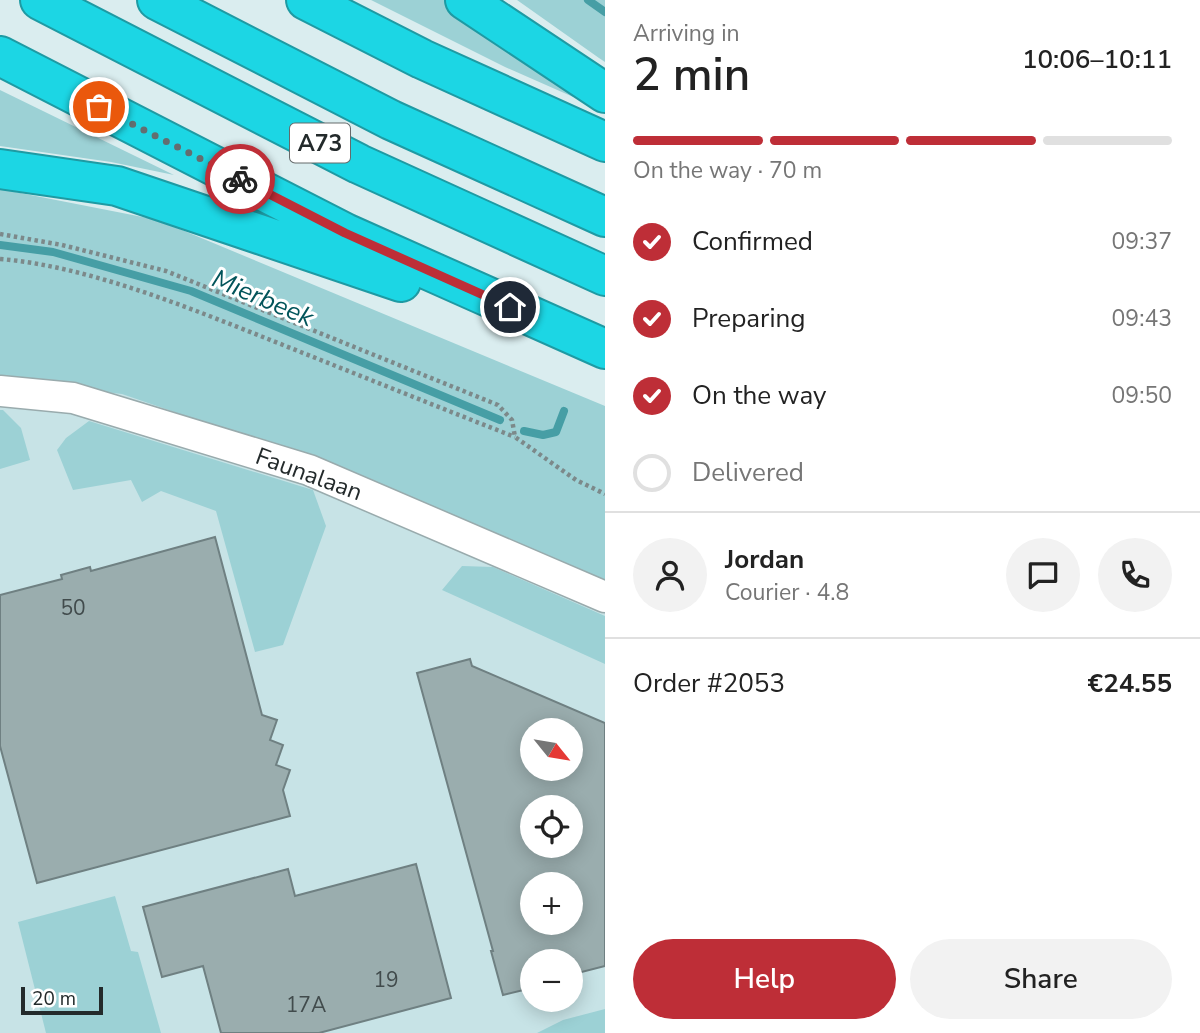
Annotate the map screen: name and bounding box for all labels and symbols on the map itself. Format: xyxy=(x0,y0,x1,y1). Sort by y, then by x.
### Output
pin xyxy=(69,77,129,137)
road number: A73 xyxy=(290,124,350,162)
courier xyxy=(205,144,275,214)
water label: Mierbeek xyxy=(207,261,320,335)
pin xyxy=(480,277,540,337)
street label: Faunalaan xyxy=(251,440,367,508)
house number: 50 xyxy=(60,594,86,622)
north arrow xyxy=(520,718,583,780)
house number: 19 xyxy=(373,966,399,994)
scale bar xyxy=(21,984,103,1016)
house number: 17A xyxy=(286,991,326,1019)

